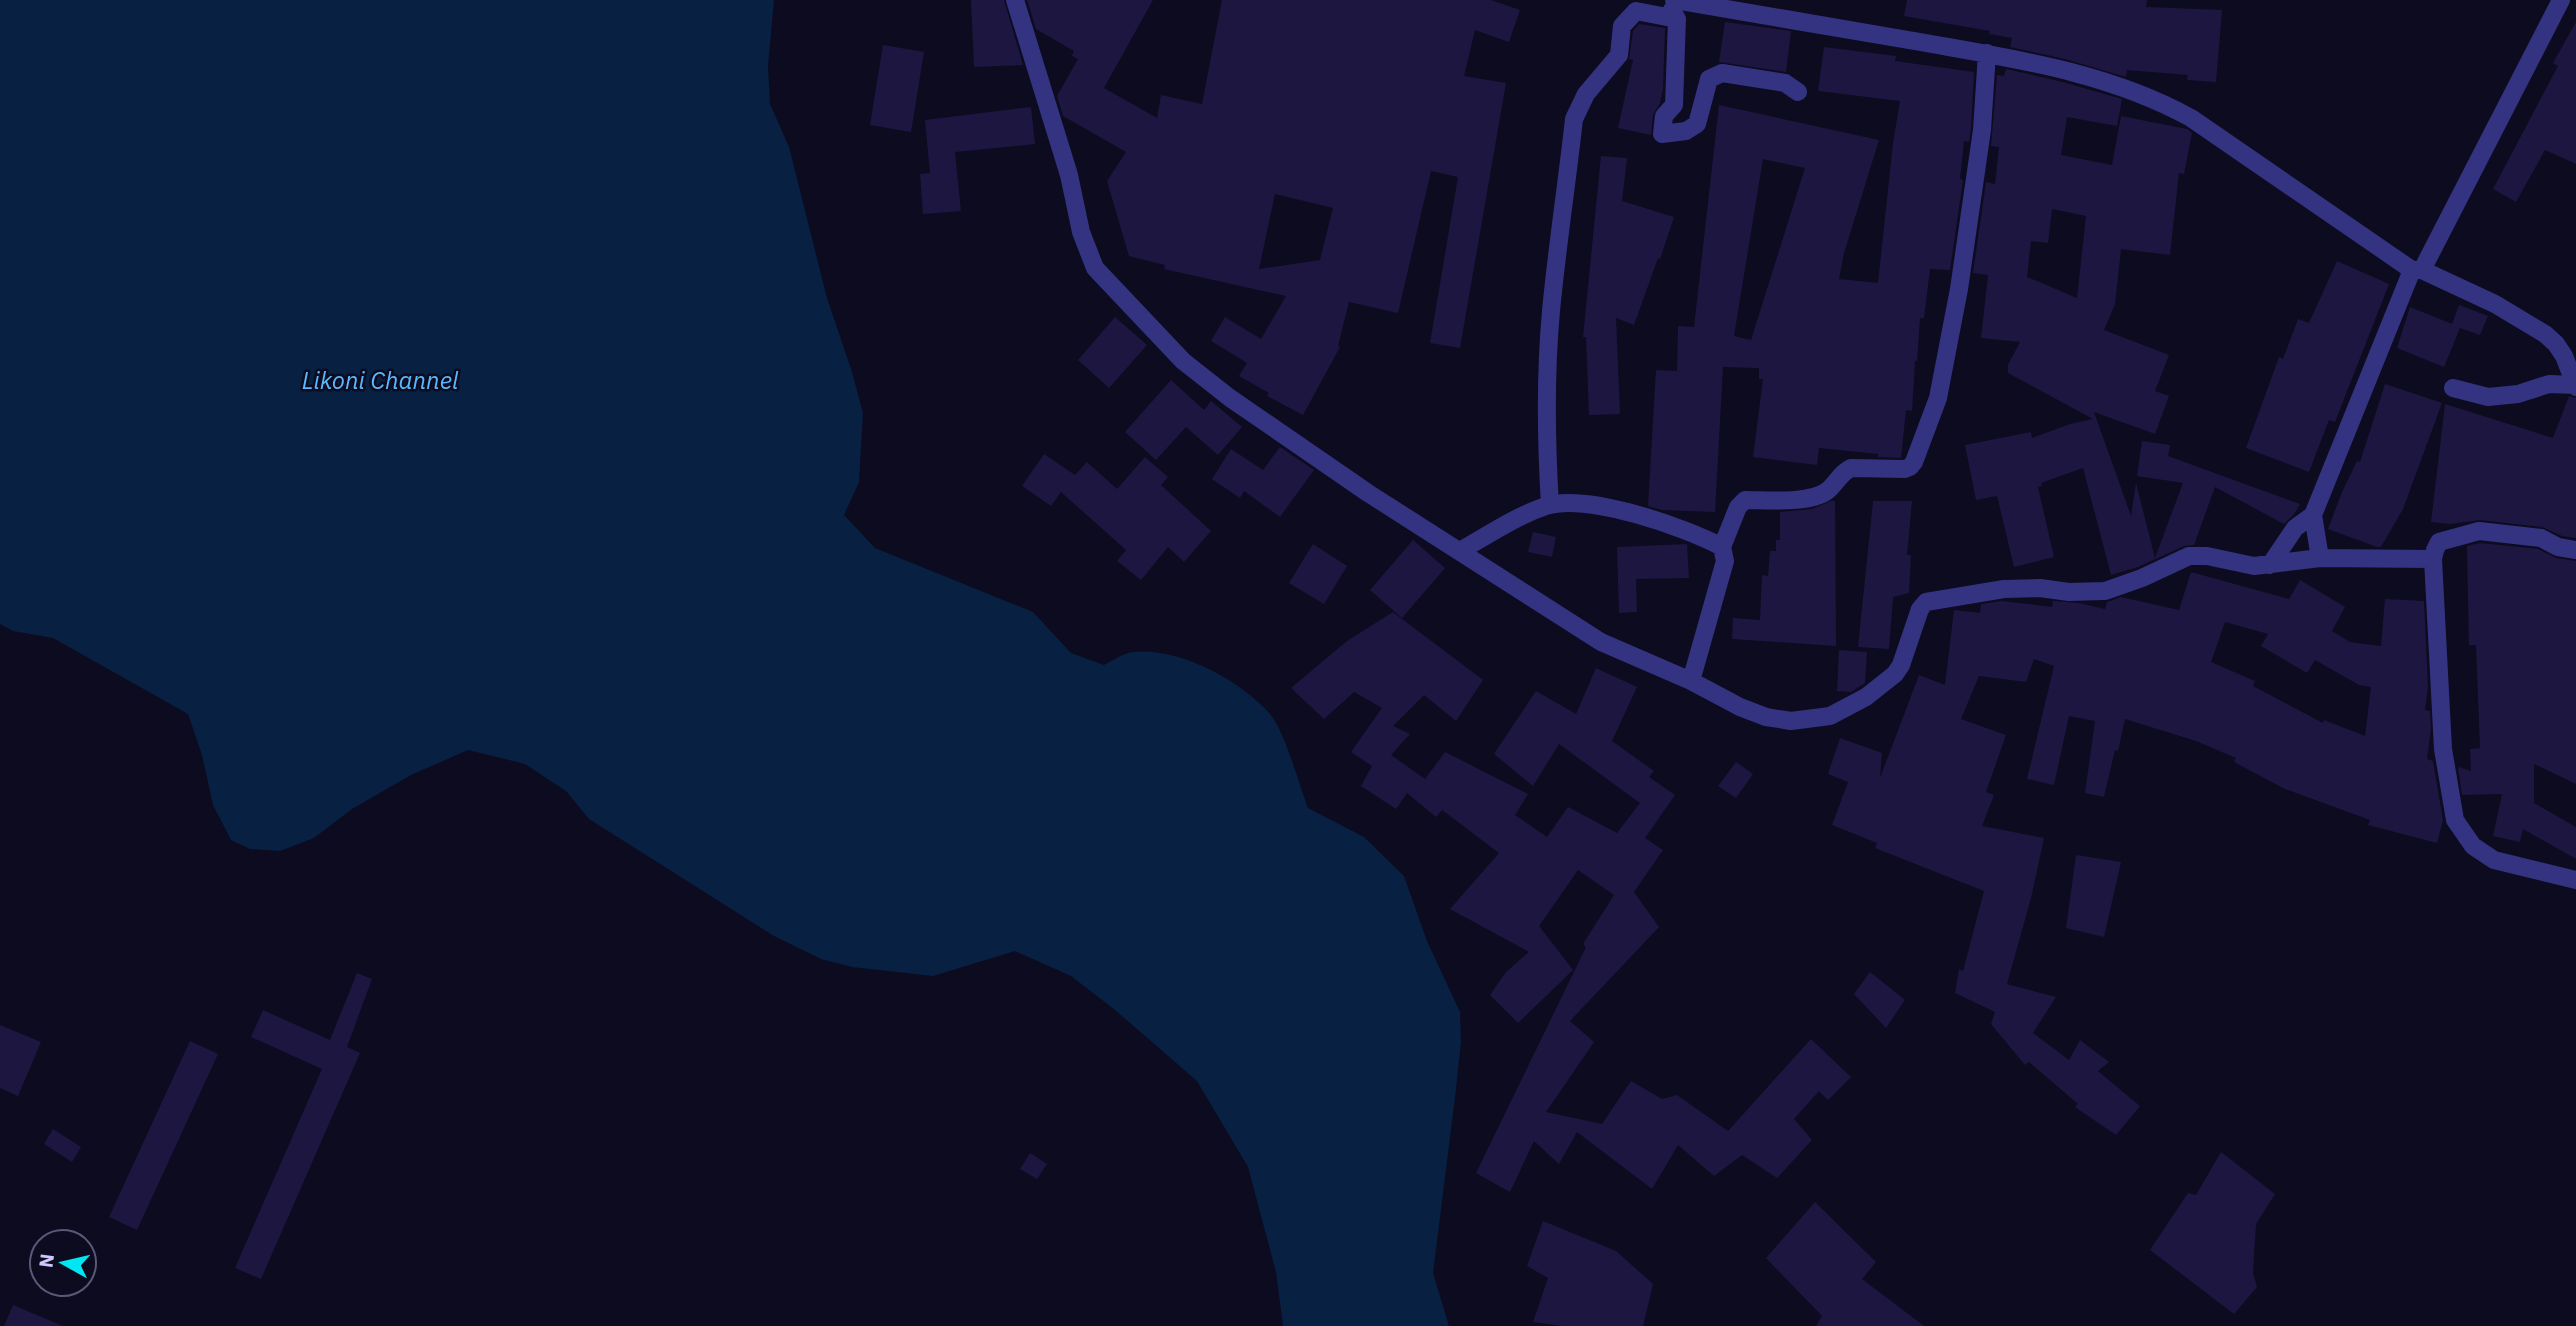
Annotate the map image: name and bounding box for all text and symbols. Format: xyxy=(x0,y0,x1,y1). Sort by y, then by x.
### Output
water label: Likoni Channel xyxy=(302,364,459,396)
north arrow xyxy=(28,1228,98,1298)
text: N xyxy=(33,1252,59,1269)

